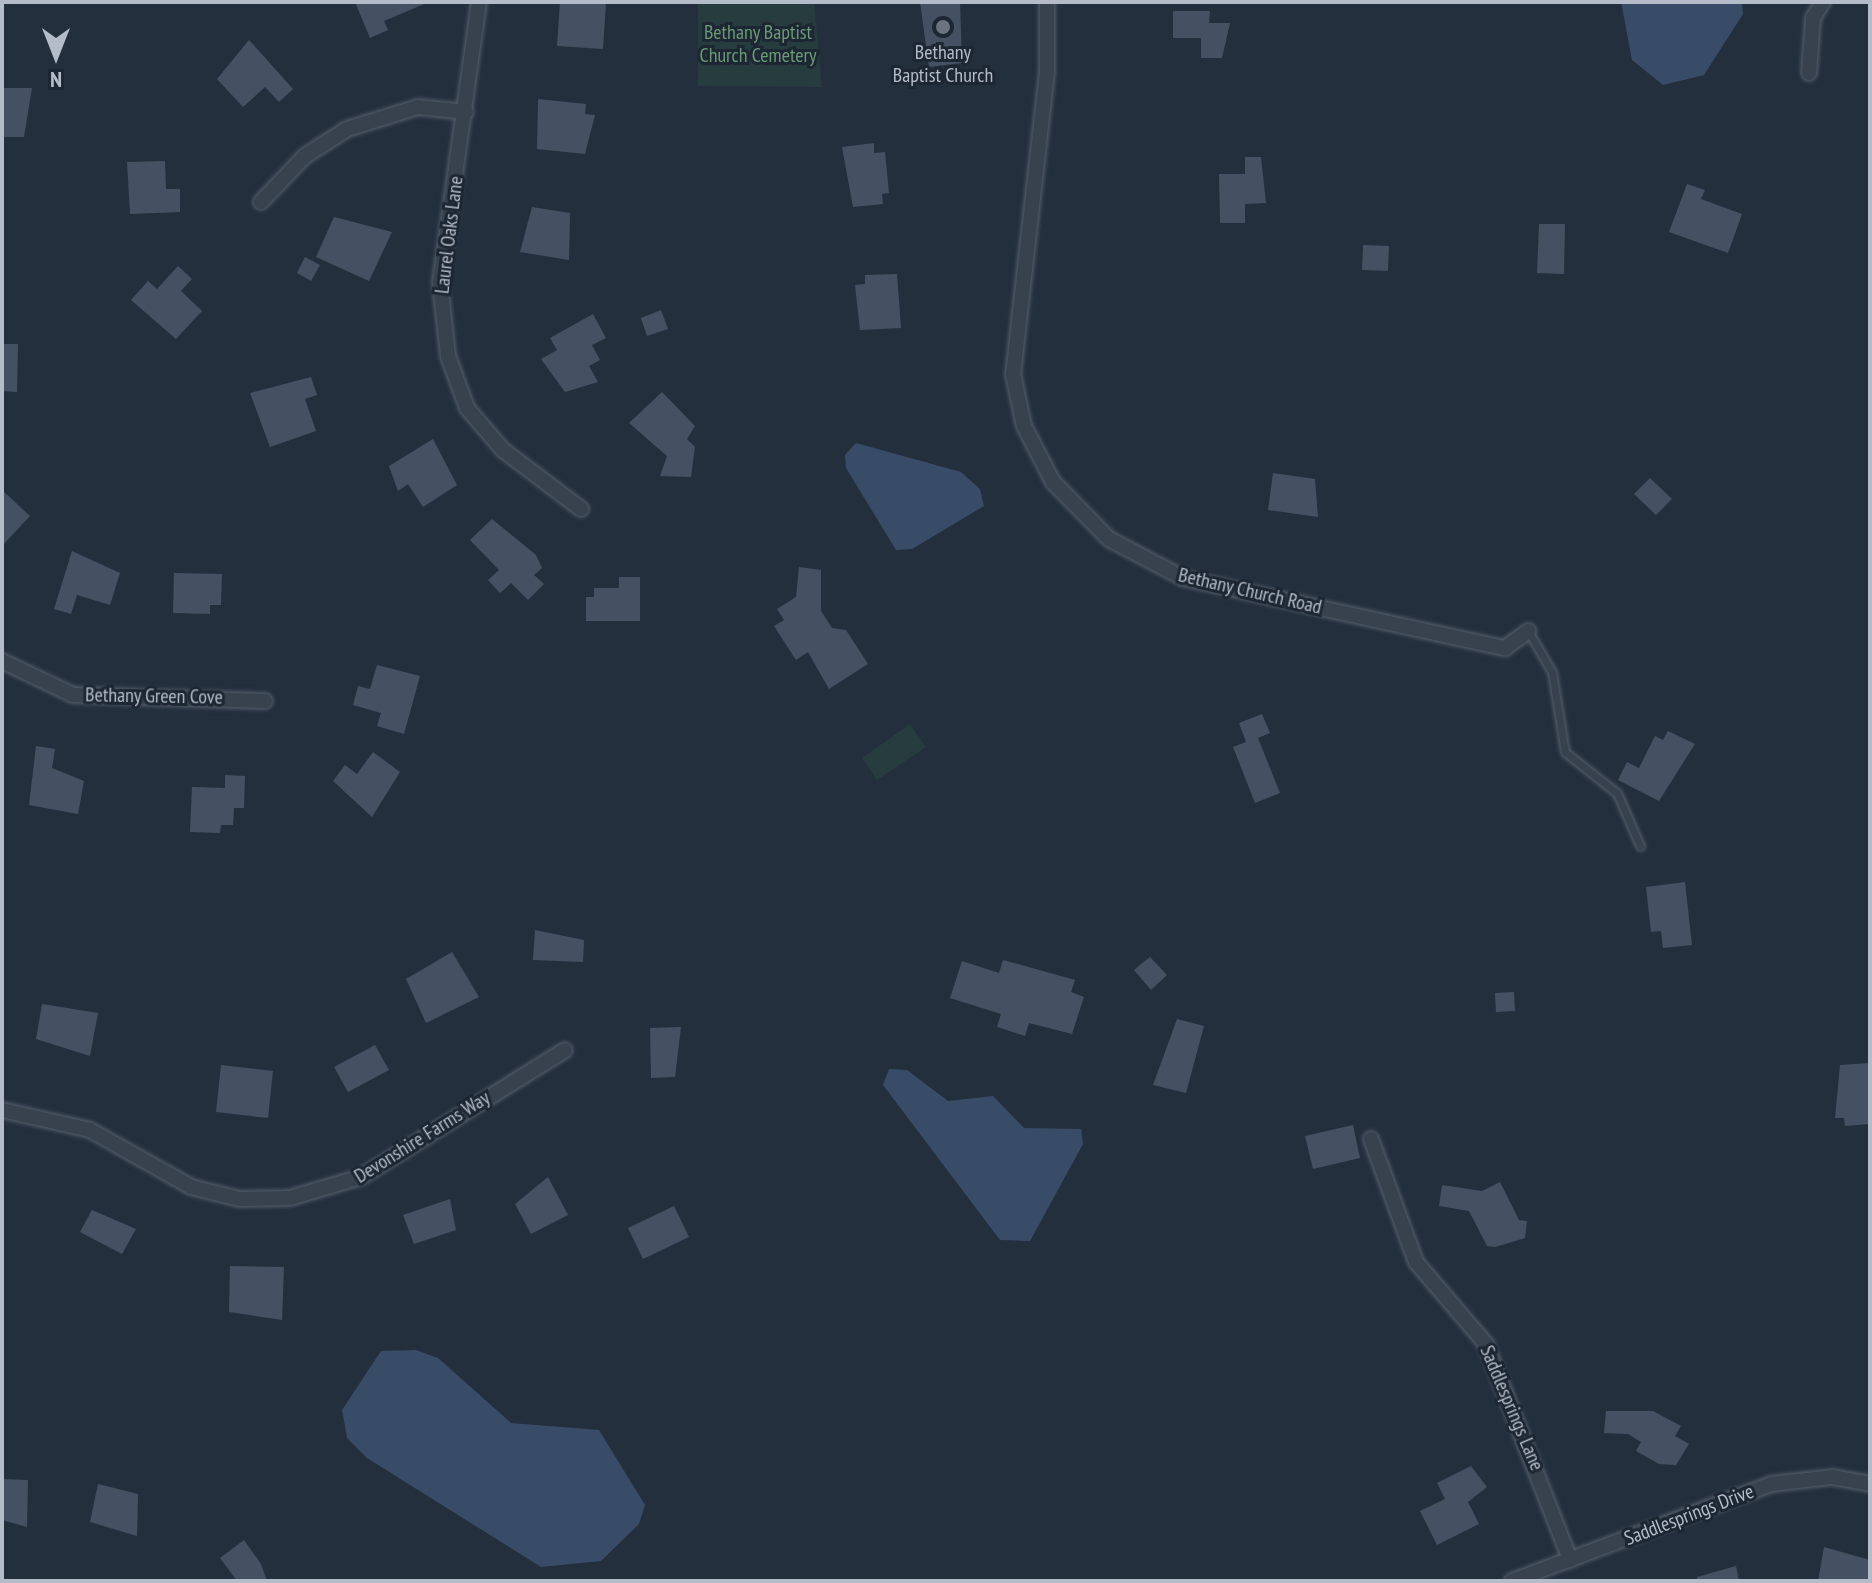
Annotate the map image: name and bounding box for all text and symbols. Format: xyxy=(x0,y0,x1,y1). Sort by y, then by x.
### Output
north arrow xyxy=(16,16,96,96)
marker: Bethany Baptist Church xyxy=(934,18,952,36)
park label: Bethany Baptist Church Cemetery xyxy=(699,20,817,67)
place label: Bethany Baptist Church xyxy=(893,40,993,87)
text: N xyxy=(50,66,62,94)
street label: Laurel Oaks Lane xyxy=(430,175,468,295)
street label: Bethany Church Road xyxy=(1176,563,1324,619)
street label: Bethany Green Cove xyxy=(85,683,223,709)
street label: Devonshire Farms Way xyxy=(350,1086,494,1188)
street label: Saddlesprings Lane xyxy=(1475,1342,1549,1474)
street label: Saddlesprings Drive xyxy=(1621,1479,1757,1551)

